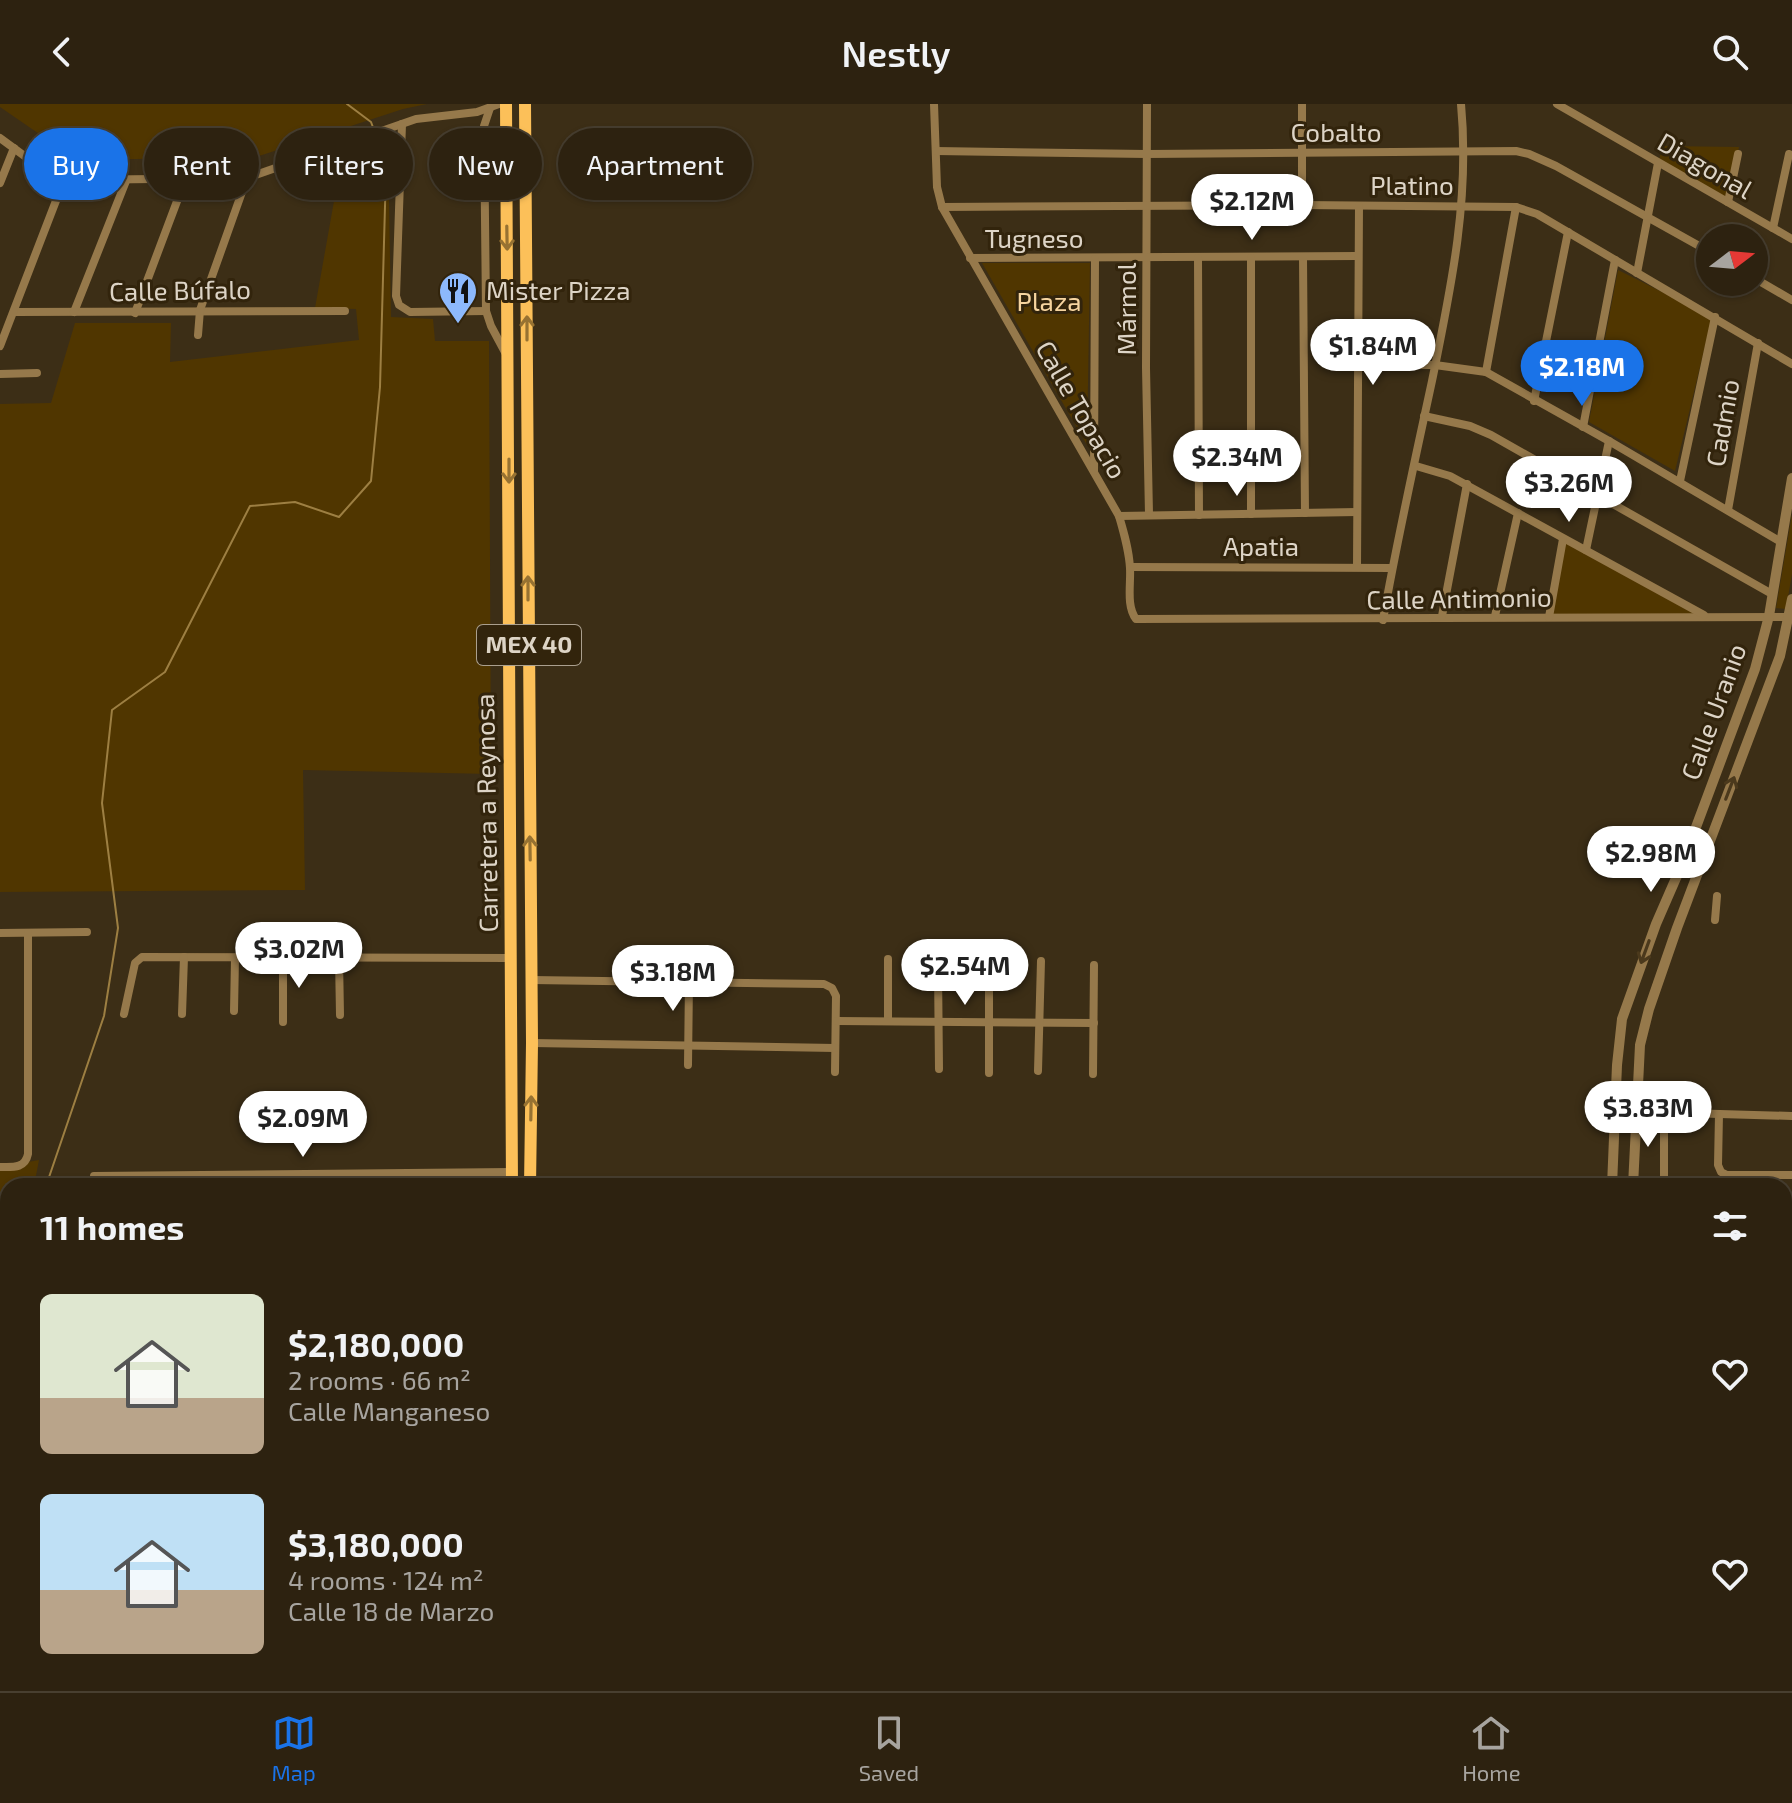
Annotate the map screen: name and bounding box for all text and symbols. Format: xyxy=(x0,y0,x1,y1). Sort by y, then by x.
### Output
icon: back xyxy=(40,30,84,74)
icon: search xyxy=(1708,30,1752,74)
text: Nestly xyxy=(842,31,950,74)
street label: Cobalto xyxy=(1291,116,1381,147)
street label: Diagonal xyxy=(1653,125,1759,204)
chip: Buy xyxy=(24,128,128,200)
chip: Rent xyxy=(144,128,259,200)
chip: Filters xyxy=(275,128,413,200)
chip: New xyxy=(429,128,542,200)
chip: Apartment xyxy=(558,128,752,200)
street label: Platino xyxy=(1370,169,1454,200)
pin: $2.12M xyxy=(1187,174,1317,242)
text: $2.12M xyxy=(1209,184,1295,215)
street label: Tugneso xyxy=(984,222,1084,253)
one-way arrow xyxy=(500,224,515,251)
north arrow xyxy=(1696,224,1768,296)
map controls xyxy=(1696,224,1768,296)
street label: Mármol xyxy=(1110,262,1141,355)
restaurant icon: Mister Pizza xyxy=(437,270,479,325)
street label: Calle Búfalo xyxy=(109,273,251,306)
place label: Mister Pizza xyxy=(486,274,631,305)
park label: Plaza xyxy=(1017,285,1081,316)
one-way arrow xyxy=(519,315,535,342)
pin: $1.84M xyxy=(1308,319,1438,387)
text: $1.84M xyxy=(1328,329,1418,360)
street label: Calle Topacio xyxy=(1030,335,1134,484)
pin: $2.18M xyxy=(1517,340,1647,408)
text: $2.18M xyxy=(1539,350,1625,381)
street label: Cadmio xyxy=(1699,377,1744,469)
pin: $2.34M xyxy=(1172,430,1302,498)
text: $2.34M xyxy=(1191,440,1283,471)
pin: $3.26M xyxy=(1504,456,1634,524)
one-way arrow xyxy=(501,457,517,484)
text: $3.26M xyxy=(1524,466,1614,497)
street label: Apatia xyxy=(1223,530,1299,561)
one-way arrow xyxy=(520,575,536,602)
street label: Calle Antimonio xyxy=(1366,580,1552,615)
road number: MEX 40 xyxy=(477,625,581,665)
street label: Calle Uranio xyxy=(1674,639,1752,784)
street label: Carretera a Reynosa xyxy=(468,693,503,933)
one-way arrow xyxy=(1724,776,1738,801)
pin: $2.98M xyxy=(1586,826,1716,894)
one-way arrow xyxy=(522,835,538,862)
text: $2.98M xyxy=(1605,836,1697,867)
pin: $3.02M xyxy=(234,922,364,990)
text: $3.02M xyxy=(253,932,345,963)
pin: $2.54M xyxy=(900,939,1030,1007)
one-way arrow xyxy=(1637,939,1652,964)
pin: $3.18M xyxy=(608,945,738,1013)
text: $2.54M xyxy=(919,949,1011,980)
text: $3.18M xyxy=(630,955,716,986)
pin: $3.83M xyxy=(1583,1081,1713,1149)
pin: $2.09M xyxy=(238,1091,368,1159)
text: $3.83M xyxy=(1603,1091,1693,1122)
one-way arrow xyxy=(523,1095,538,1122)
text: $2.09M xyxy=(257,1101,349,1132)
icon: filters xyxy=(1708,1204,1752,1248)
text: 11 homes xyxy=(40,1206,184,1247)
text: $2,180,000 xyxy=(288,1323,464,1364)
icon: home xyxy=(104,1326,200,1422)
icon: heart xyxy=(1708,1352,1752,1396)
text: 2 rooms · 66 m² xyxy=(288,1364,471,1395)
text: Calle Manganeso xyxy=(288,1395,490,1426)
text: $3,180,000 xyxy=(288,1523,464,1564)
icon: home xyxy=(104,1526,200,1622)
icon: heart xyxy=(1708,1552,1752,1596)
text: 4 rooms · 124 m² xyxy=(288,1564,483,1595)
text: Calle 18 de Marzo xyxy=(288,1595,494,1626)
tab: Map xyxy=(272,1711,316,1785)
tab: Saved xyxy=(859,1711,919,1785)
tab: Home xyxy=(1462,1711,1520,1785)

